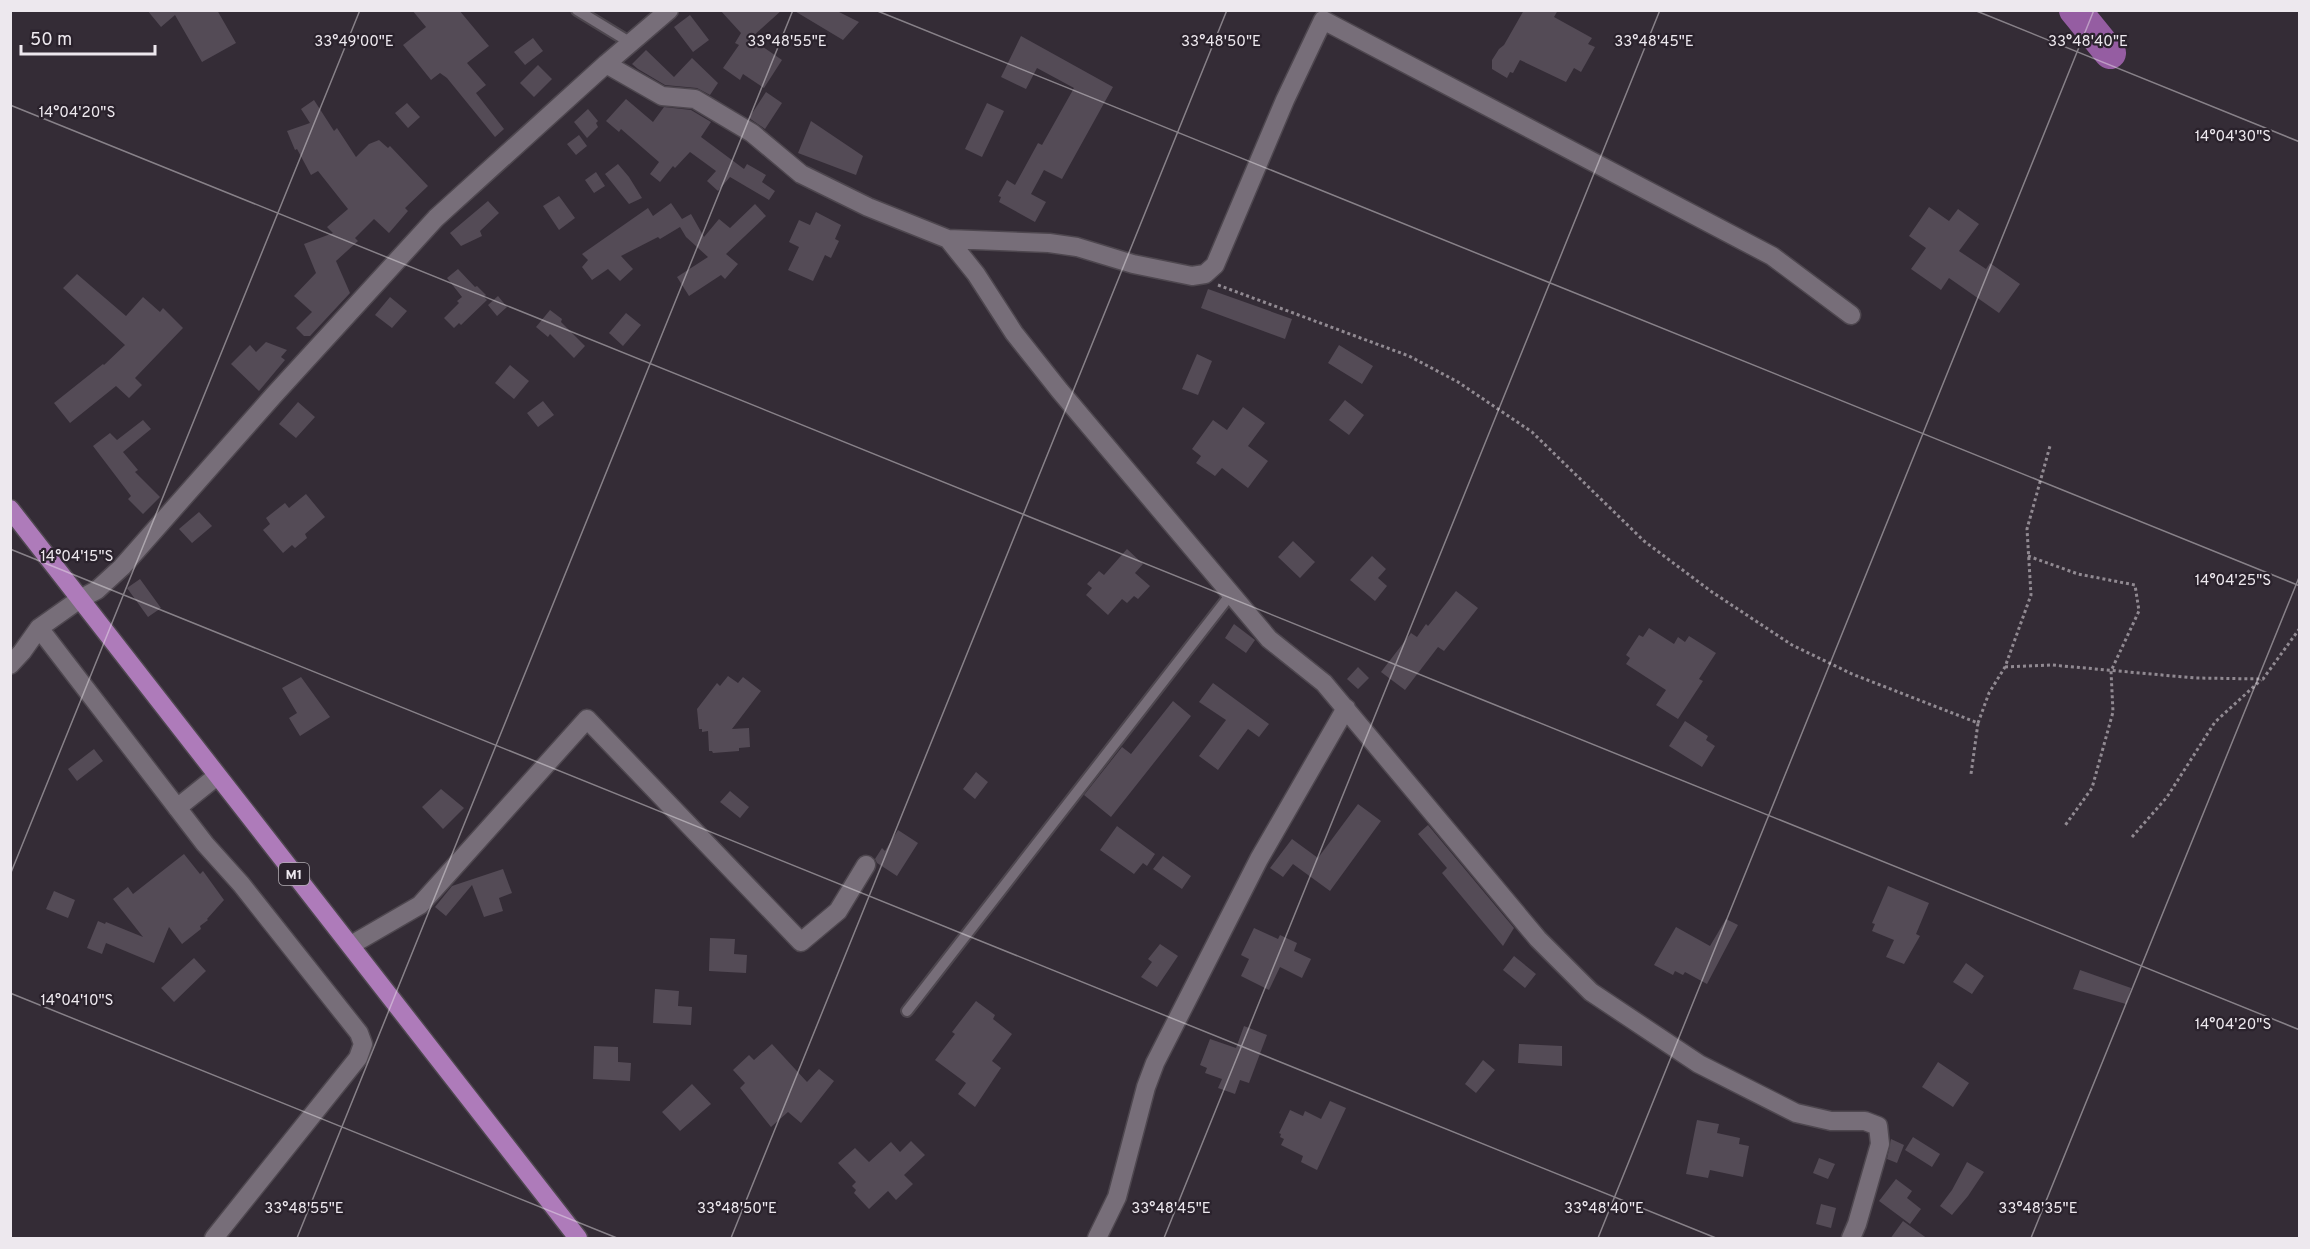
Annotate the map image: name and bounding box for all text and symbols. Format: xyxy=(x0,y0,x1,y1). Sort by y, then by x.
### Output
scale bar xyxy=(21,18,154,56)
text: 50 m xyxy=(30,29,72,52)
text: 33°49'00"E xyxy=(314,33,394,52)
text: 33°48'55"E xyxy=(747,33,827,52)
text: 33°48'50"E xyxy=(1181,33,1261,52)
text: 33°48'45"E xyxy=(1614,33,1694,52)
text: 33°48'40"E xyxy=(2048,33,2128,52)
text: 14°04'20"S xyxy=(39,104,115,123)
text: 14°04'30"S xyxy=(2195,128,2271,147)
text: 14°04'15"S xyxy=(41,548,113,567)
text: 14°04'25"S xyxy=(2195,572,2271,591)
road number: M1 xyxy=(279,863,309,885)
text: 14°04'10"S xyxy=(40,992,114,1011)
text: 14°04'20"S xyxy=(2195,1016,2271,1035)
text: 33°48'55"E xyxy=(264,1200,344,1219)
text: 33°48'50"E xyxy=(697,1200,777,1219)
text: 33°48'45"E xyxy=(1131,1200,1211,1219)
text: 33°48'40"E xyxy=(1564,1200,1644,1219)
text: 33°48'35"E xyxy=(1998,1200,2078,1219)

